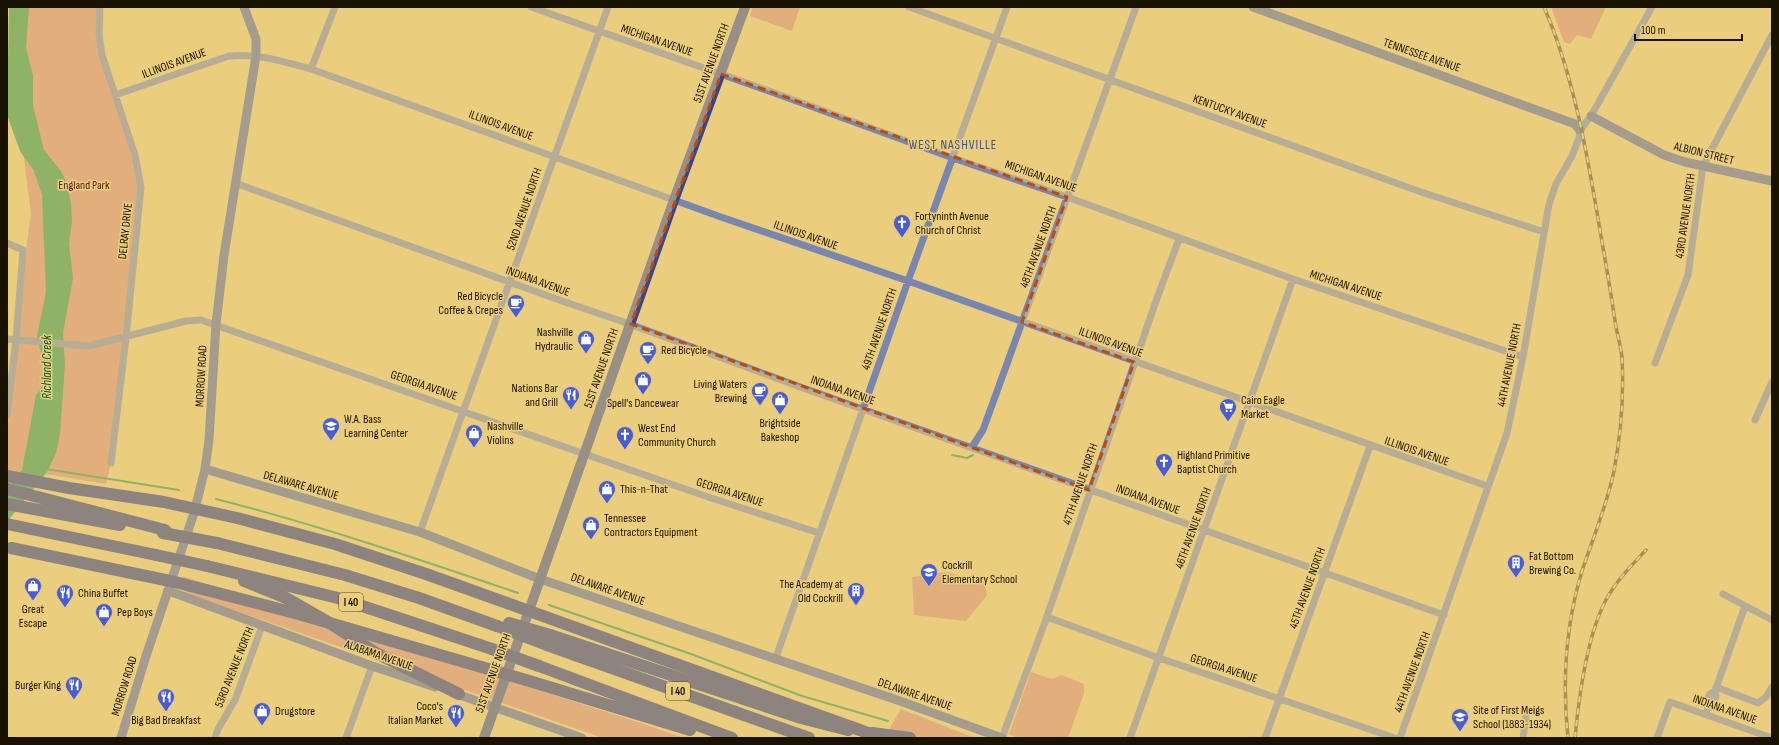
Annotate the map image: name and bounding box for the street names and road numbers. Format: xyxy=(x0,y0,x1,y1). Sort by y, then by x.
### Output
street label: MICHIGAN AVENUE xyxy=(619,21,695,60)
street label: 51ST AVENUE NORTH xyxy=(690,21,733,105)
street label: TENNESSEE AVENUE xyxy=(1381,35,1463,76)
street label: ILLINOIS AVENUE xyxy=(140,45,208,82)
street label: KENTUCKY AVENUE xyxy=(1191,91,1269,132)
street label: ILLINOIS AVENUE xyxy=(467,107,535,144)
street label: ALBION STREET xyxy=(1671,139,1736,168)
street label: MICHIGAN AVENUE xyxy=(1003,157,1079,196)
street label: 52ND AVENUE NORTH xyxy=(503,166,546,252)
street label: 43RD AVENUE NORTH xyxy=(1672,173,1699,260)
street label: DELRAY DRIVE xyxy=(115,202,136,260)
street label: 48TH AVENUE NORTH xyxy=(1017,204,1060,290)
street label: ILLINOIS AVENUE xyxy=(772,217,840,254)
street label: INDIANA AVENUE xyxy=(504,263,572,300)
street label: MICHIGAN AVENUE xyxy=(1308,267,1384,304)
street label: 49TH AVENUE NORTH xyxy=(858,286,901,372)
street label: 44TH AVENUE NORTH xyxy=(1494,322,1525,408)
street label: ILLINOIS AVENUE xyxy=(1077,324,1145,361)
street label: 51ST AVENUE NORTH xyxy=(581,326,622,410)
street label: MORROW ROAD xyxy=(192,345,211,407)
street label: GEORGIA AVENUE xyxy=(388,367,459,404)
street label: INDIANA AVENUE xyxy=(809,372,877,409)
street label: ILLINOIS AVENUE xyxy=(1383,433,1451,470)
street label: 47TH AVENUE NORTH xyxy=(1059,441,1101,527)
street label: DELAWARE AVENUE xyxy=(262,468,340,503)
street label: GEORGIA AVENUE xyxy=(694,475,765,510)
street label: INDIANA AVENUE xyxy=(1114,481,1182,518)
street label: 46TH AVENUE NORTH xyxy=(1172,485,1215,571)
street label: 45TH AVENUE NORTH xyxy=(1286,546,1329,631)
street label: DELAWARE AVENUE xyxy=(569,570,647,609)
road number: I 40 xyxy=(339,593,363,611)
street label: 53RD AVENUE NORTH xyxy=(211,625,257,710)
street label: 44TH AVENUE NORTH xyxy=(1391,630,1434,715)
street label: 51ST AVENUE NORTH xyxy=(472,631,515,715)
street label: ALABAMA AVENUE xyxy=(342,636,415,674)
street label: GEORGIA AVENUE xyxy=(1188,651,1259,686)
street label: MORROW ROAD xyxy=(108,654,141,718)
street label: DELAWARE AVENUE xyxy=(876,675,954,714)
road number: I 40 xyxy=(666,682,690,700)
street label: INDIANA AVENUE xyxy=(1691,691,1759,728)

